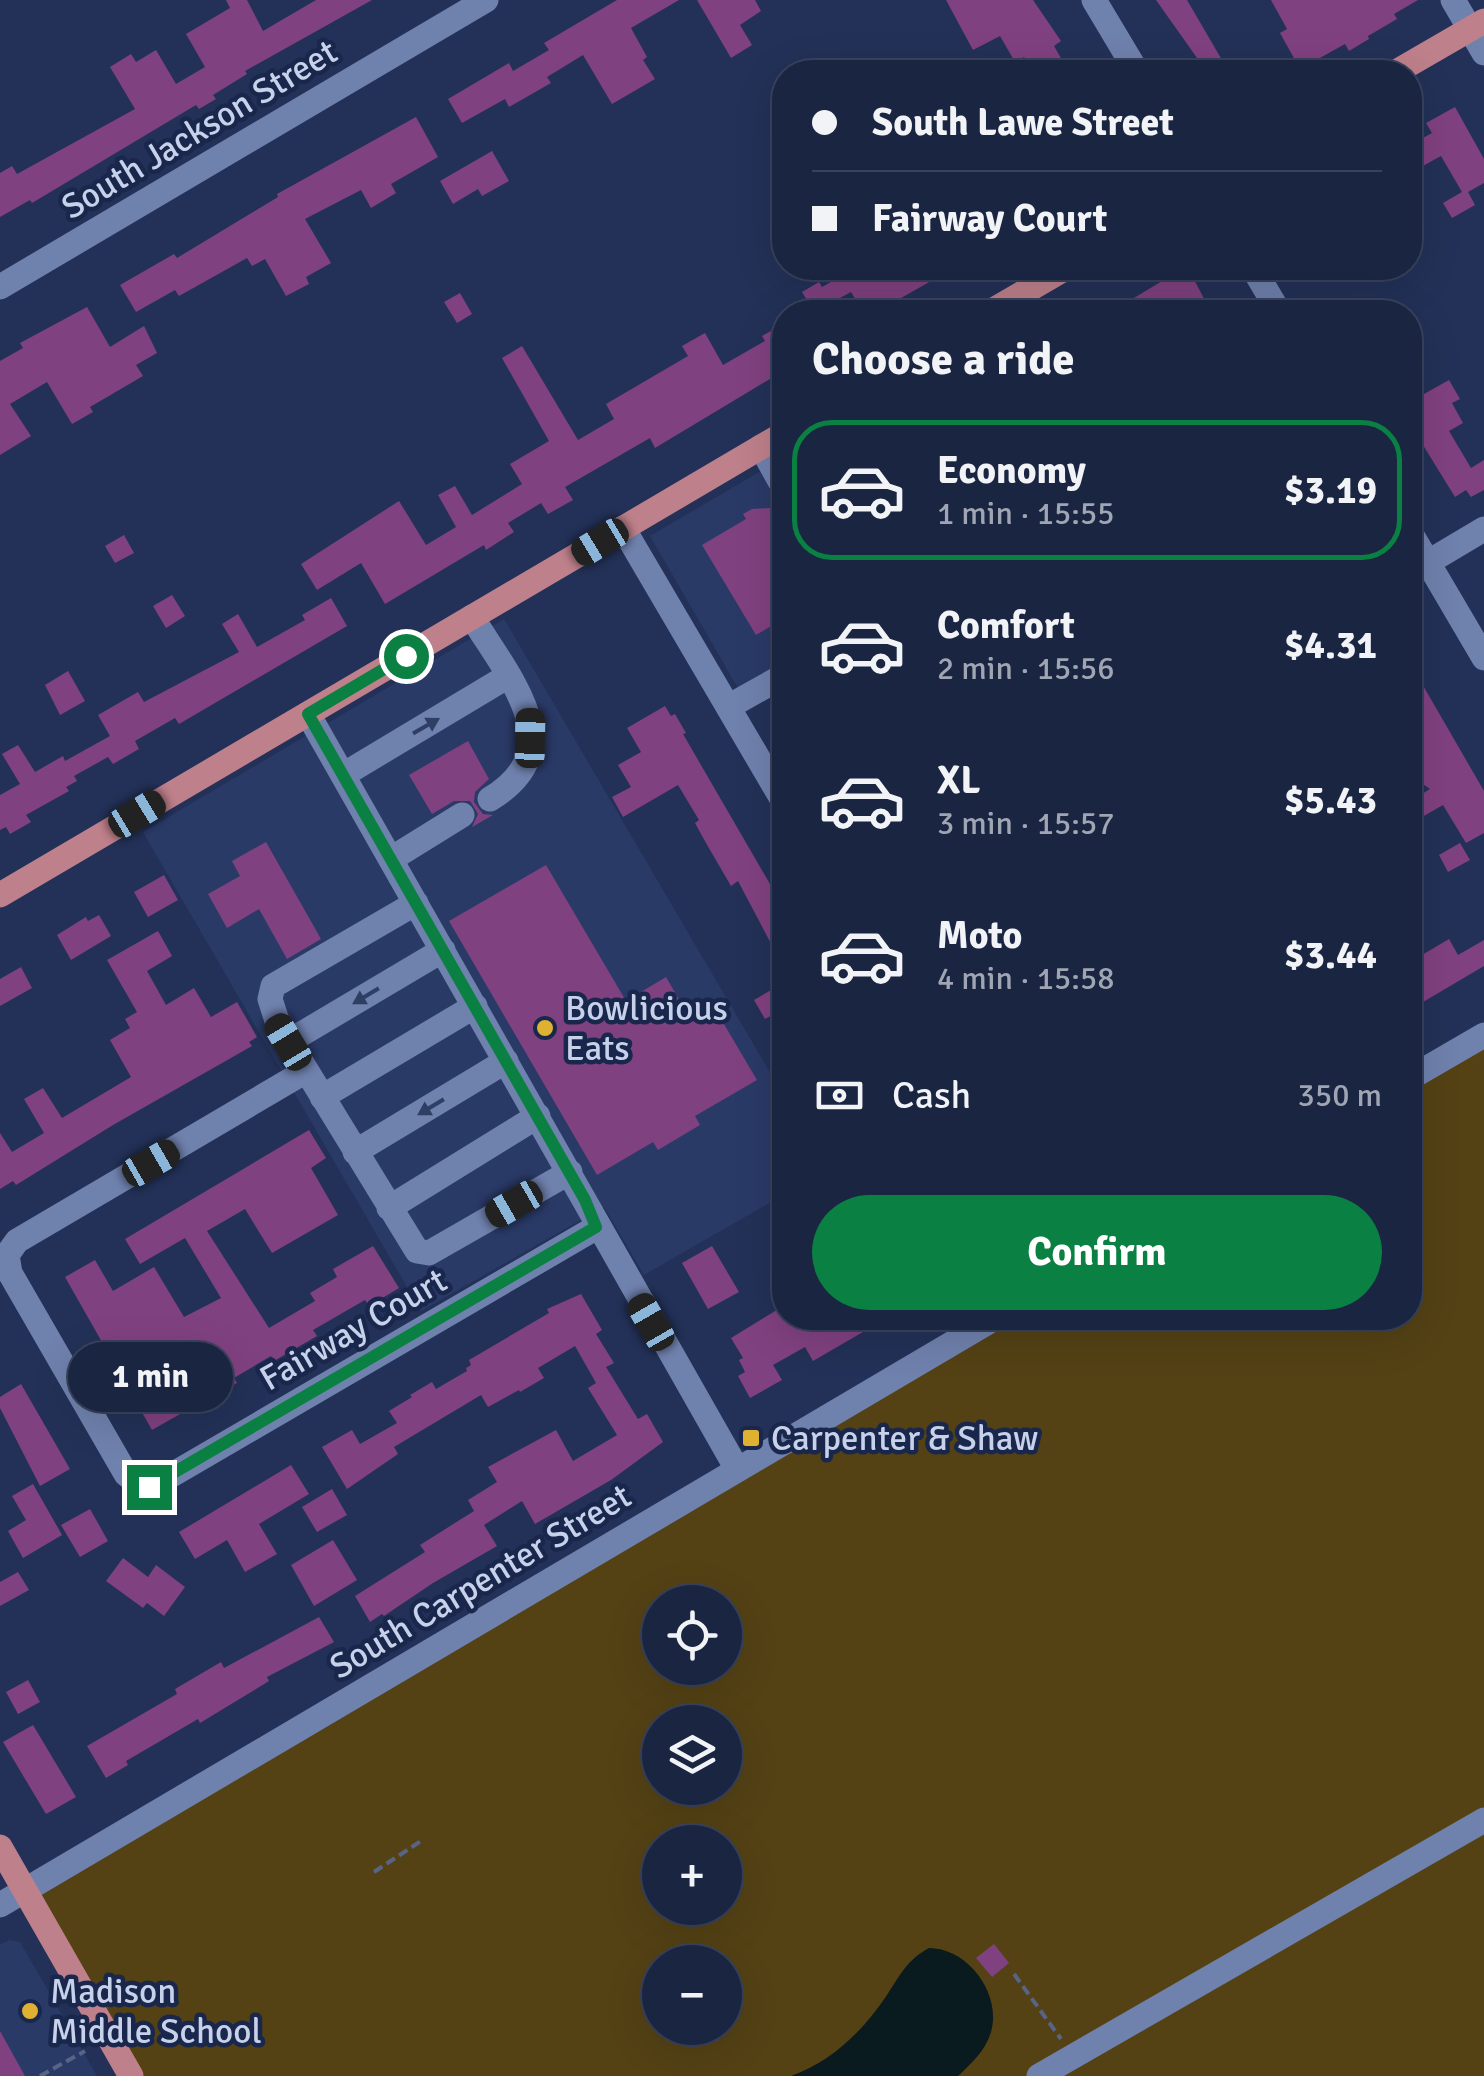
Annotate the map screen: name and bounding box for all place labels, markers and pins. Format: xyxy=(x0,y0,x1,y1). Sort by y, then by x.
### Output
place label: Bowlicious Eats xyxy=(565,987,728,1070)
marker: Bowlicious Eats xyxy=(534,1017,556,1039)
place label: Carpenter & Shaw xyxy=(771,1417,1038,1460)
marker: Carpenter & Shaw xyxy=(740,1427,762,1449)
place label: Madison Middle School xyxy=(50,1970,262,2053)
marker: Madison Middle School xyxy=(19,2000,41,2022)

